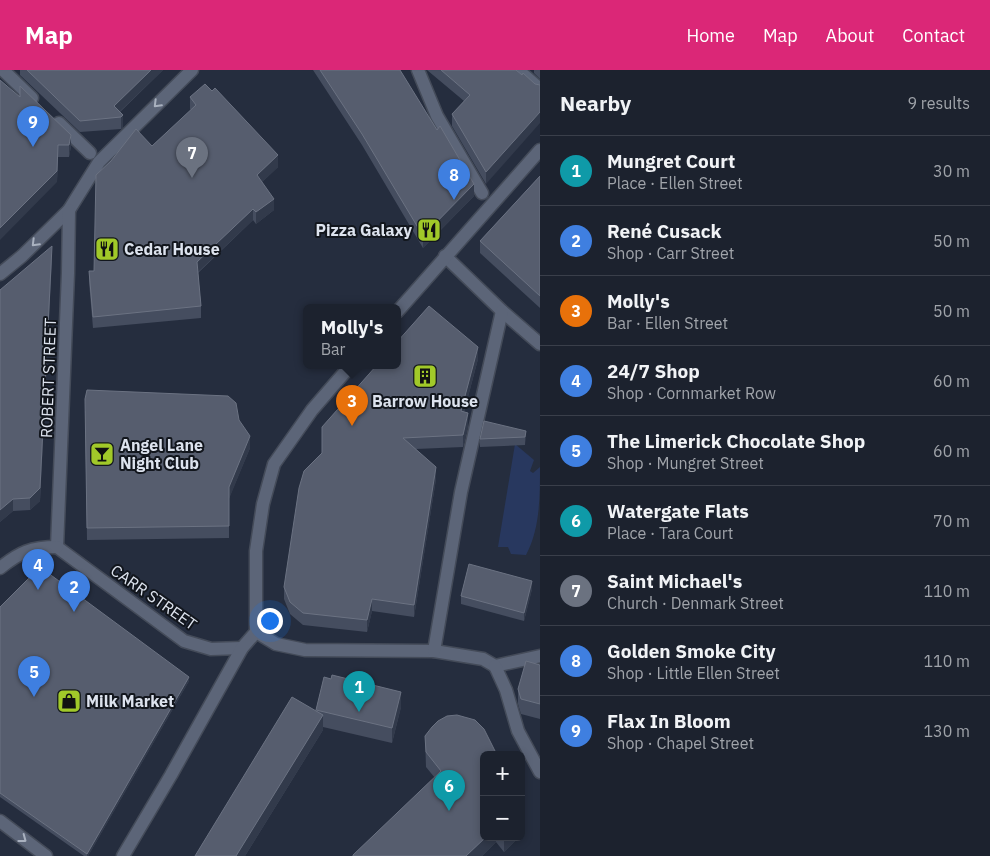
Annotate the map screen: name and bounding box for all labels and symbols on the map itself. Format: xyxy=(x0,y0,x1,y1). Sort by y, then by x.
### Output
one-way arrow xyxy=(154,99,163,108)
pin: 9 xyxy=(17,106,49,147)
pin: 7 xyxy=(176,137,208,178)
pin: 8 xyxy=(438,159,470,200)
restaurant icon: Pizza Galaxy xyxy=(416,217,442,243)
place label: Pizza Galaxy xyxy=(315,220,412,240)
restaurant icon: Cedar House xyxy=(94,236,120,262)
one-way arrow xyxy=(32,237,41,246)
place label: Cedar House xyxy=(124,239,220,259)
street label: ROBERT STREET xyxy=(36,318,60,438)
building icon: Barrow House xyxy=(412,363,438,389)
pin: 3 xyxy=(336,385,368,426)
place label: Barrow House xyxy=(372,391,478,411)
place label: Angel Lane Night Club xyxy=(120,435,203,473)
bar icon: Angel Lane Night Club xyxy=(89,441,115,467)
pin: 4 xyxy=(22,549,54,590)
street label: CARR STREET xyxy=(107,560,201,634)
pin: 2 xyxy=(58,571,90,612)
your location xyxy=(257,608,283,634)
pin: 5 xyxy=(18,656,50,697)
pin: 1 xyxy=(343,671,375,712)
shop icon: Milk Market xyxy=(56,688,82,714)
place label: Milk Market xyxy=(86,691,174,711)
pin: 6 xyxy=(433,770,465,811)
one-way arrow xyxy=(17,833,26,841)

